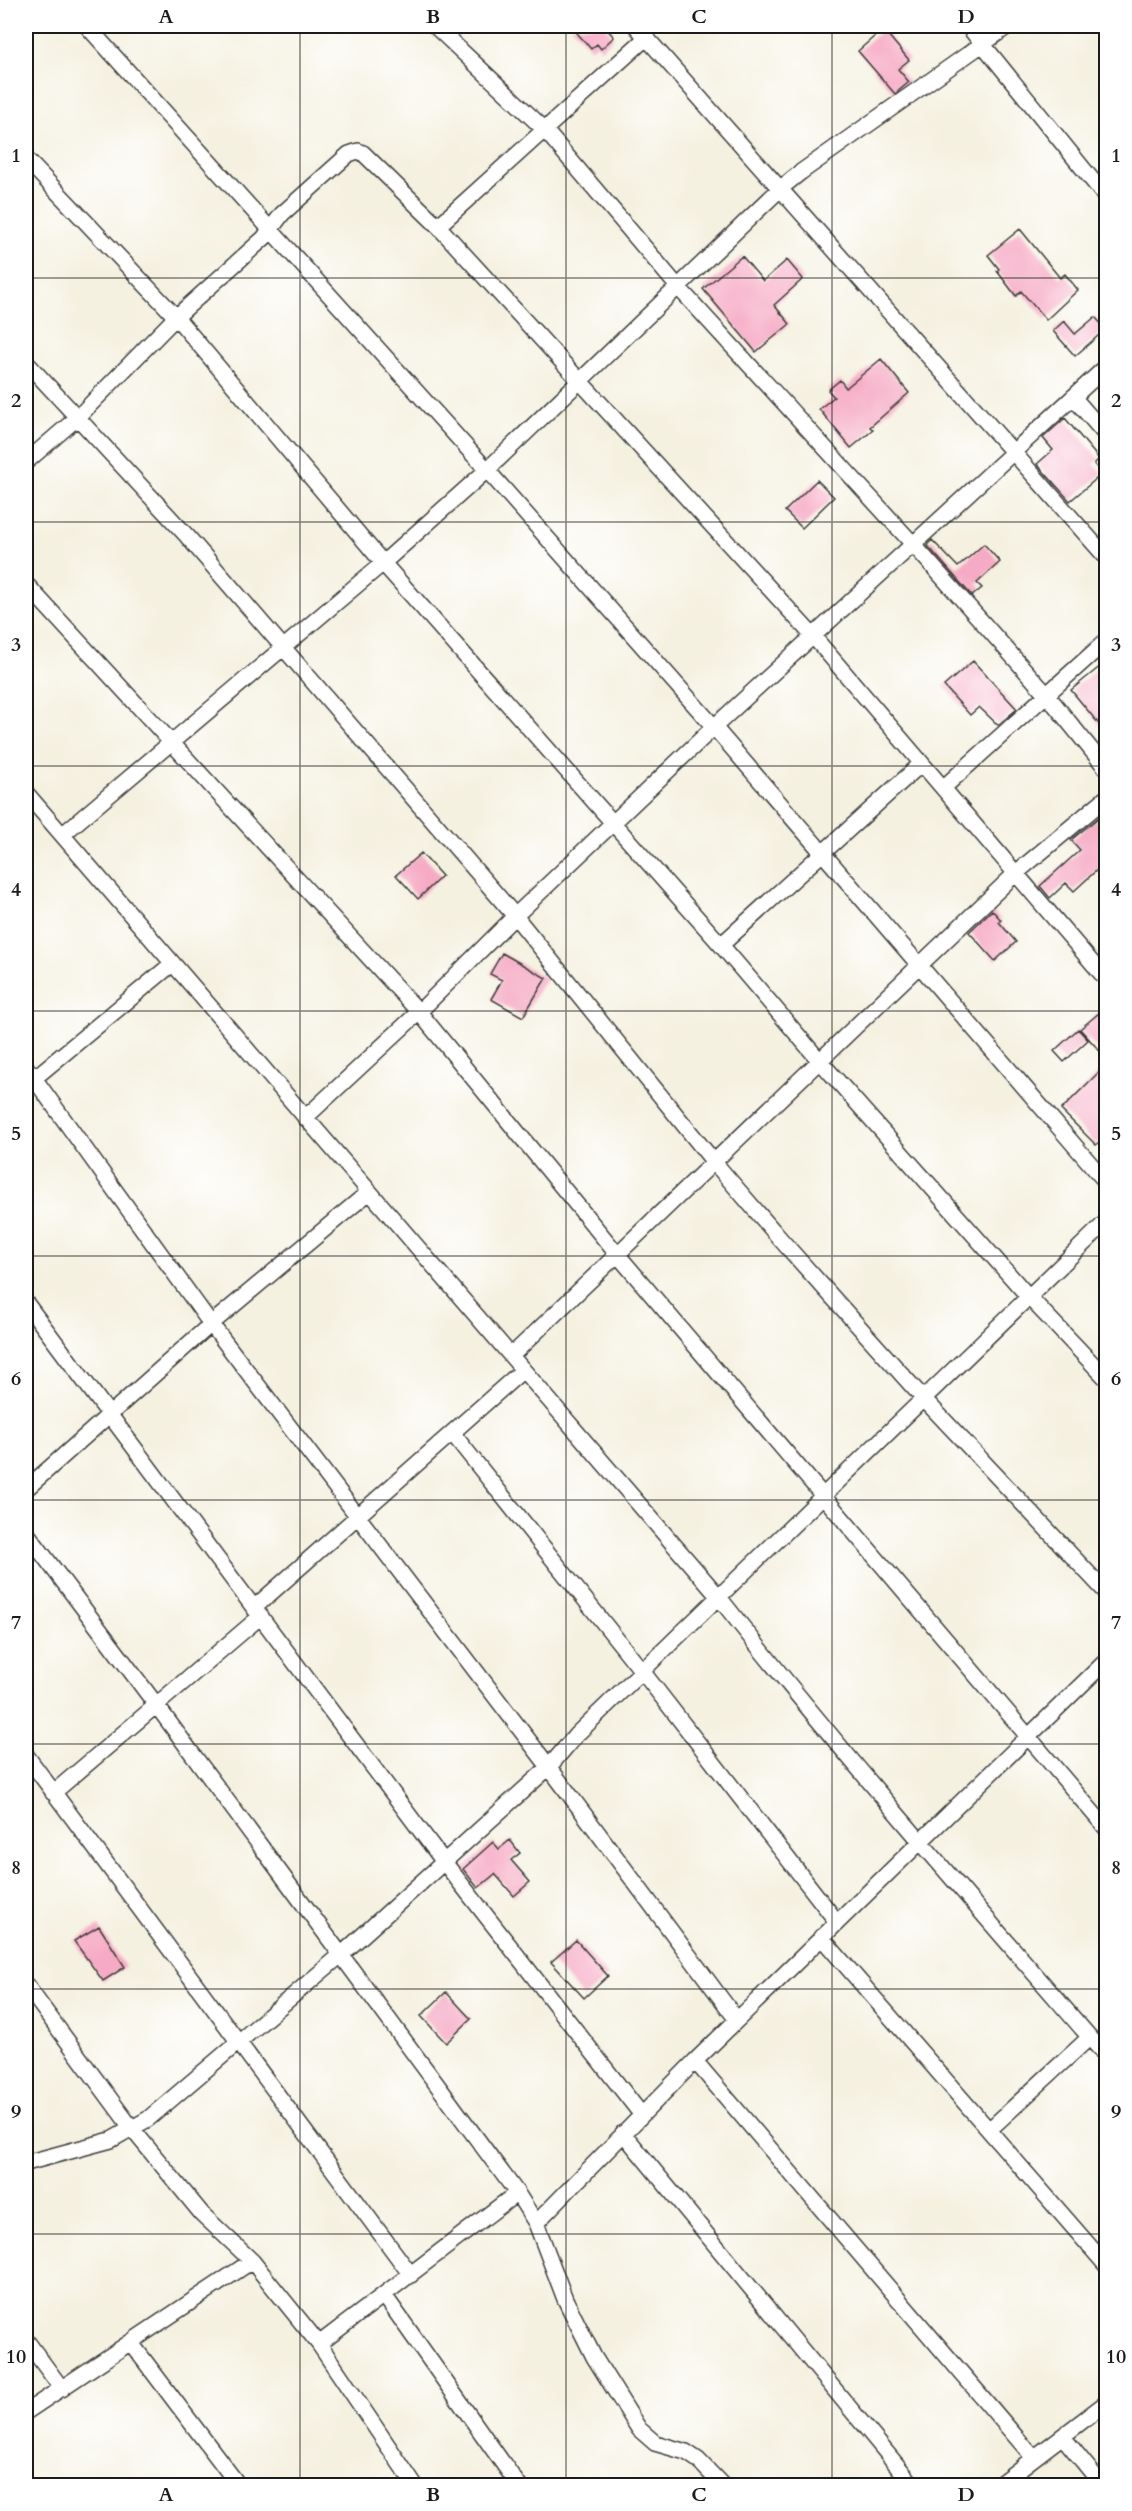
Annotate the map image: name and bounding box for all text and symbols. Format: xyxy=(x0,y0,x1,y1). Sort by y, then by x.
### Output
text: A xyxy=(158,3,174,30)
text: B xyxy=(426,3,440,30)
text: C xyxy=(691,3,707,30)
text: D xyxy=(957,3,975,30)
text: 1 xyxy=(11,142,21,169)
text: 1 xyxy=(1111,142,1121,169)
text: 2 xyxy=(11,387,21,414)
text: 2 xyxy=(1111,387,1121,414)
text: 3 xyxy=(11,631,21,658)
text: 3 xyxy=(1111,631,1121,658)
text: 4 xyxy=(11,876,21,903)
text: 4 xyxy=(1111,876,1121,903)
text: 5 xyxy=(11,1120,21,1147)
text: 5 xyxy=(1111,1120,1121,1147)
text: 6 xyxy=(11,1365,21,1392)
text: 6 xyxy=(1111,1365,1121,1392)
text: 7 xyxy=(11,1609,21,1636)
text: 7 xyxy=(1111,1609,1121,1636)
text: 8 xyxy=(11,1854,21,1881)
text: 8 xyxy=(1111,1854,1121,1881)
text: 9 xyxy=(11,2098,21,2125)
text: 9 xyxy=(1111,2098,1121,2125)
text: 10 xyxy=(6,2343,26,2370)
text: 10 xyxy=(1106,2343,1126,2370)
text: A xyxy=(158,2481,174,2508)
text: B xyxy=(426,2481,440,2508)
text: C xyxy=(691,2481,707,2508)
text: D xyxy=(957,2481,975,2508)

